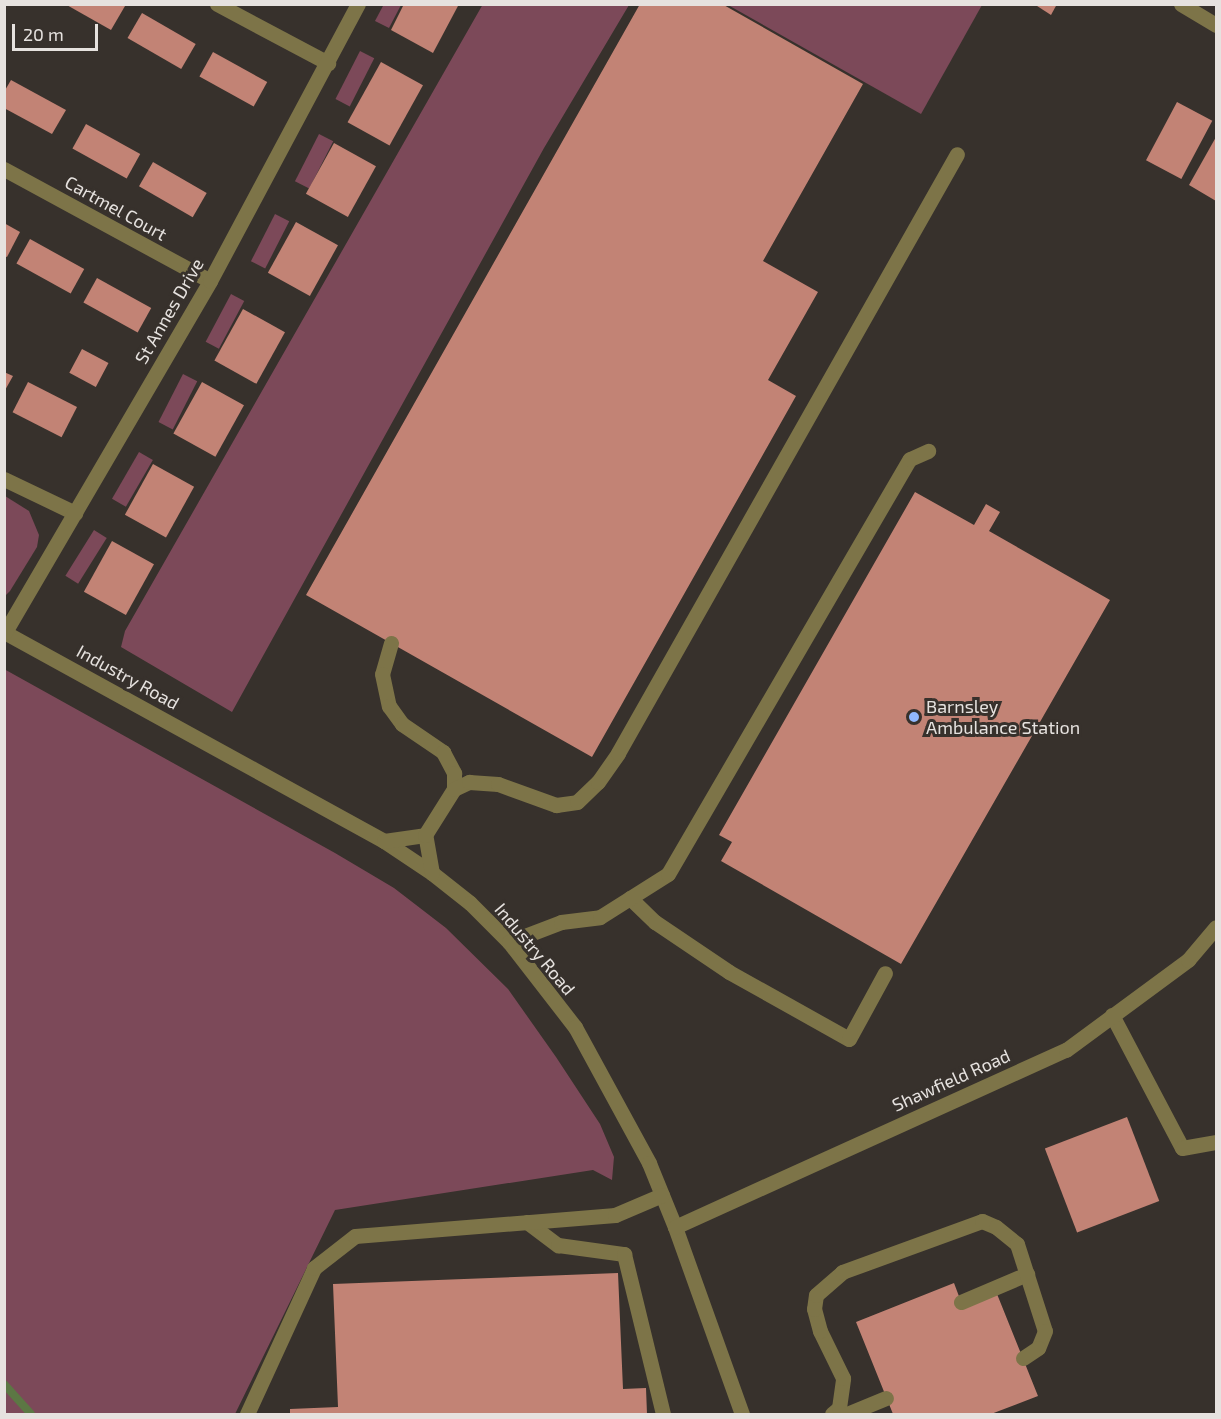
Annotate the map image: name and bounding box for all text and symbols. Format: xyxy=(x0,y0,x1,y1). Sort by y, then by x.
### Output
scale bar xyxy=(15,12,100,50)
text: 20 m xyxy=(23,23,64,45)
street label: Cartmel Court xyxy=(61,171,171,245)
street label: St Annes Drive xyxy=(130,254,208,368)
street label: Industry Road xyxy=(73,640,183,714)
place label: Barnsley Ambulance Station xyxy=(926,696,1080,738)
marker: Barnsley Ambulance Station xyxy=(907,710,921,724)
street label: Industry Road xyxy=(490,898,580,1000)
street label: Shawfield Road xyxy=(889,1044,1013,1116)

